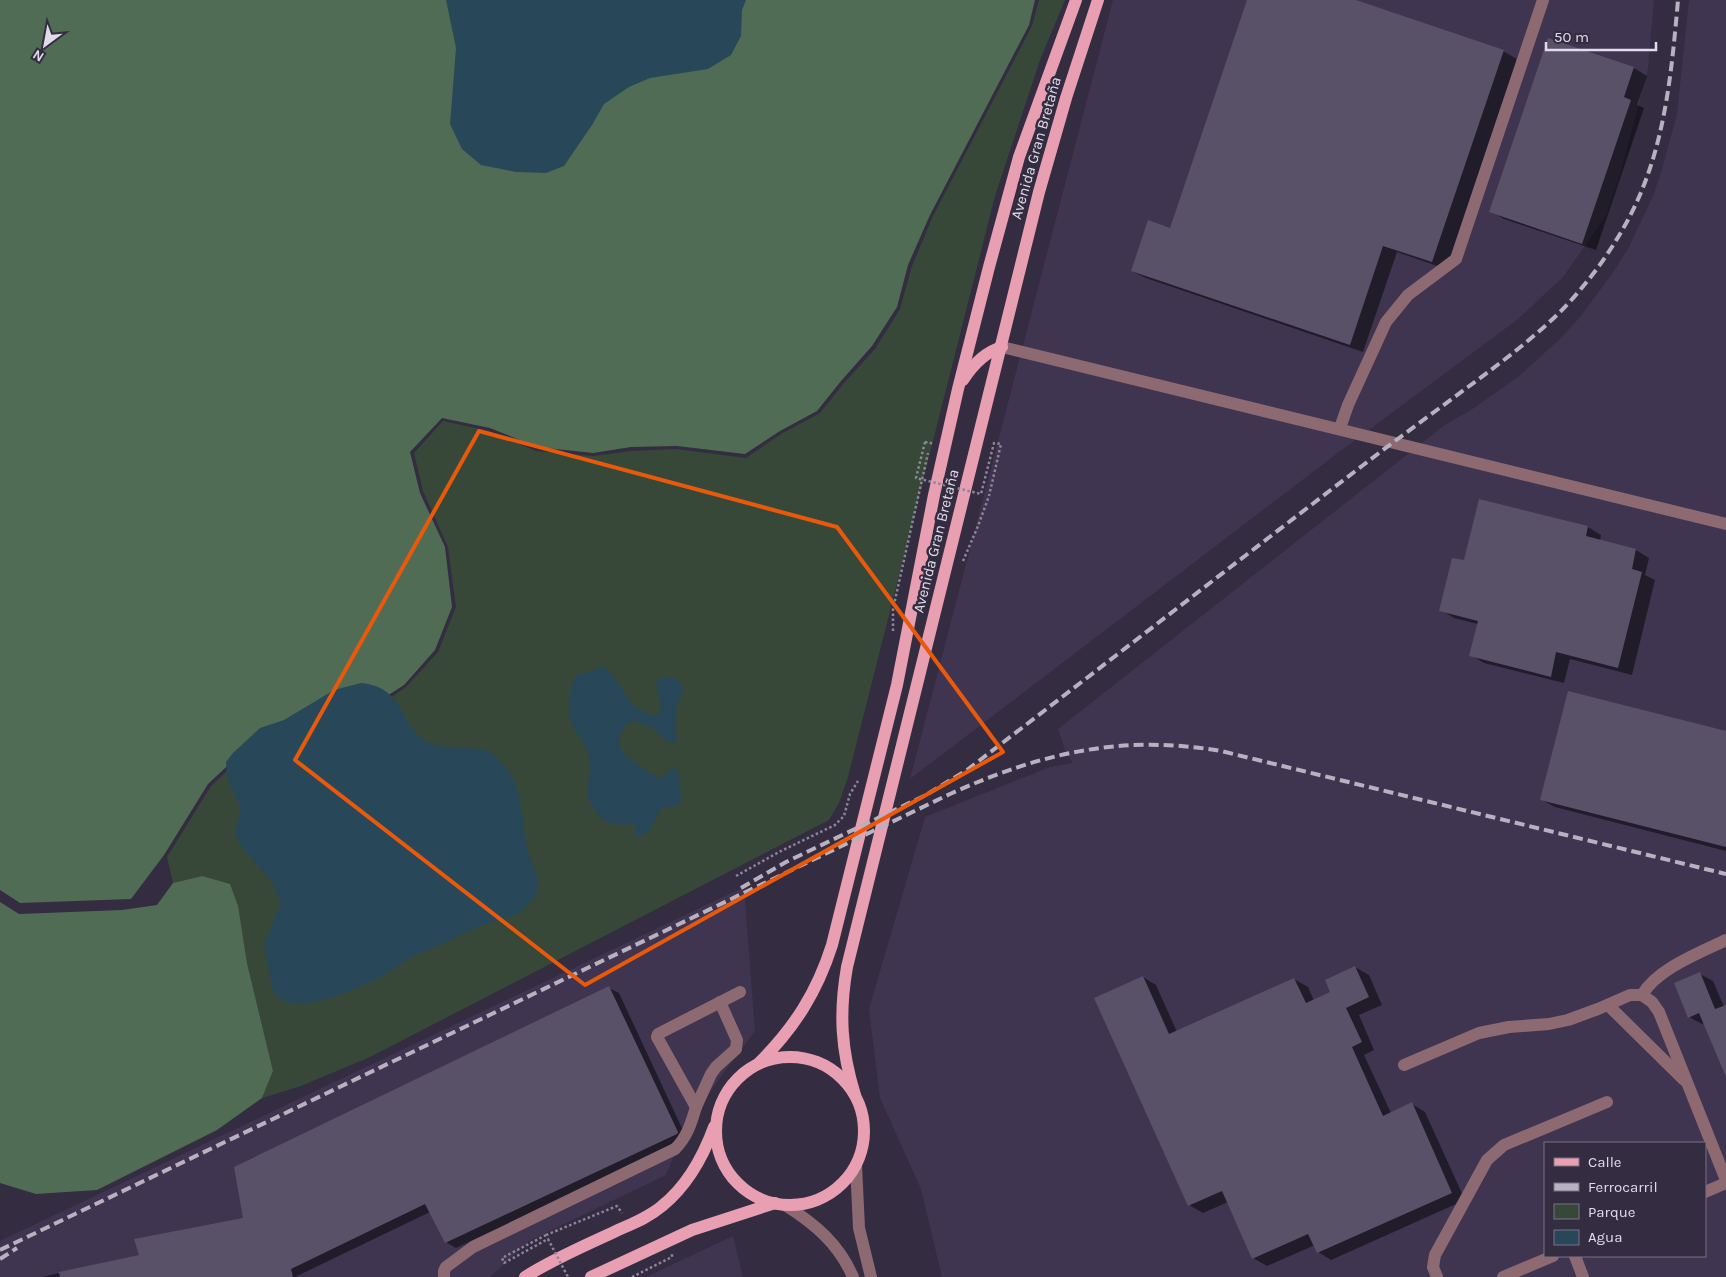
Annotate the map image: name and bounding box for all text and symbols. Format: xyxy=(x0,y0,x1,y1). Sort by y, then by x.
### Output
north arrow xyxy=(20,20,70,70)
scale bar xyxy=(1546,20,1656,52)
text: 50 m xyxy=(1554,28,1589,46)
text: N xyxy=(30,46,47,65)
street label: Avenida Gran Bretaña xyxy=(1007,75,1065,221)
street label: Avenida Gran Bretaña xyxy=(909,467,963,615)
legend xyxy=(1544,1142,1706,1257)
text: Calle xyxy=(1588,1153,1622,1171)
text: Ferrocarril xyxy=(1588,1178,1658,1196)
text: Parque xyxy=(1588,1203,1636,1221)
text: Agua xyxy=(1588,1228,1622,1246)

